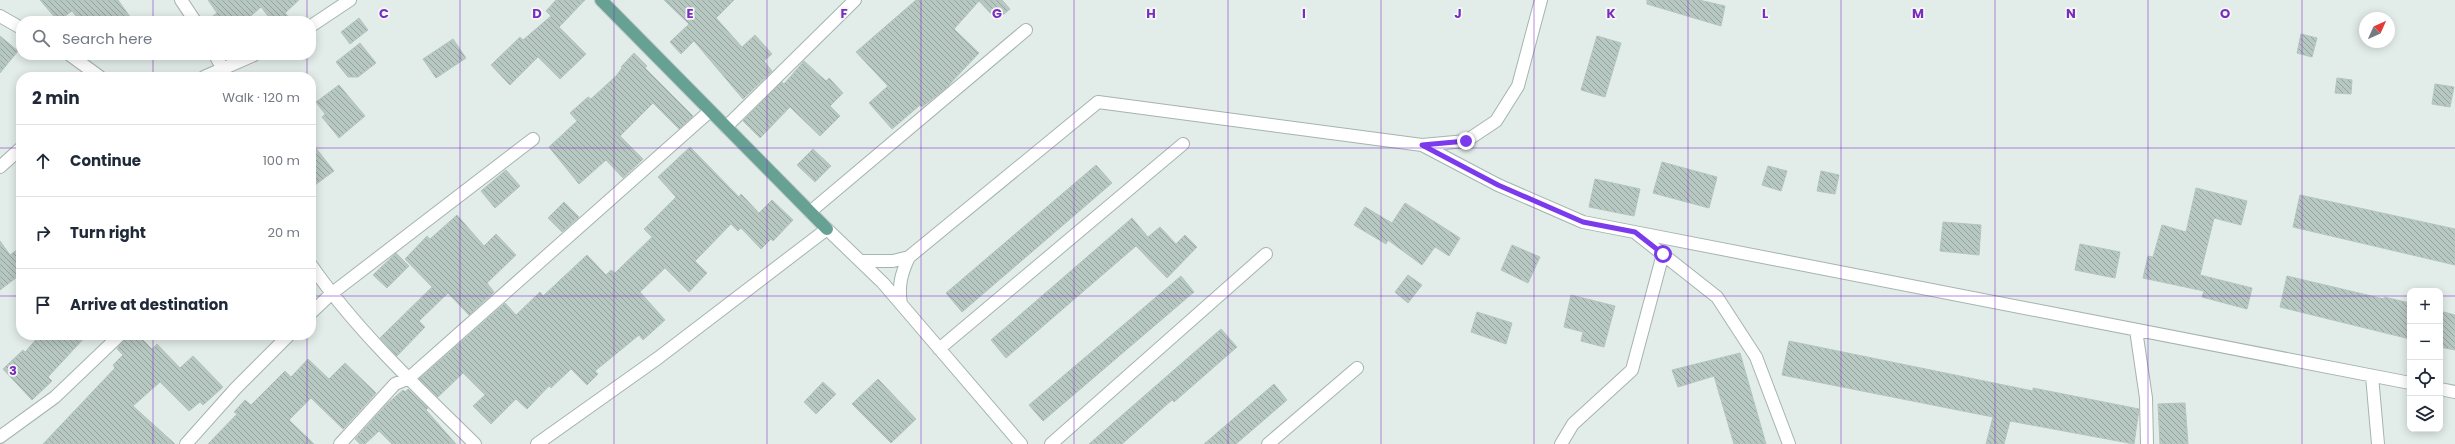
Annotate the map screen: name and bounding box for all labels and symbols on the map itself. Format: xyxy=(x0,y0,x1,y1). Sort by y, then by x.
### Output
text: C xyxy=(379,4,389,23)
text: D xyxy=(532,4,542,23)
text: E xyxy=(686,4,694,23)
text: F xyxy=(840,4,848,23)
text: G xyxy=(992,4,1002,23)
text: H xyxy=(1146,4,1156,23)
text: I xyxy=(1302,4,1306,23)
text: J xyxy=(1454,4,1462,23)
text: K xyxy=(1606,4,1616,23)
text: L xyxy=(1762,4,1768,23)
text: M xyxy=(1912,4,1924,23)
text: N xyxy=(2066,4,2076,23)
text: O xyxy=(2220,4,2230,23)
north arrow xyxy=(2359,12,2395,48)
route end xyxy=(1457,132,1475,150)
route start xyxy=(1654,245,1672,263)
text: 3 xyxy=(9,361,17,380)

